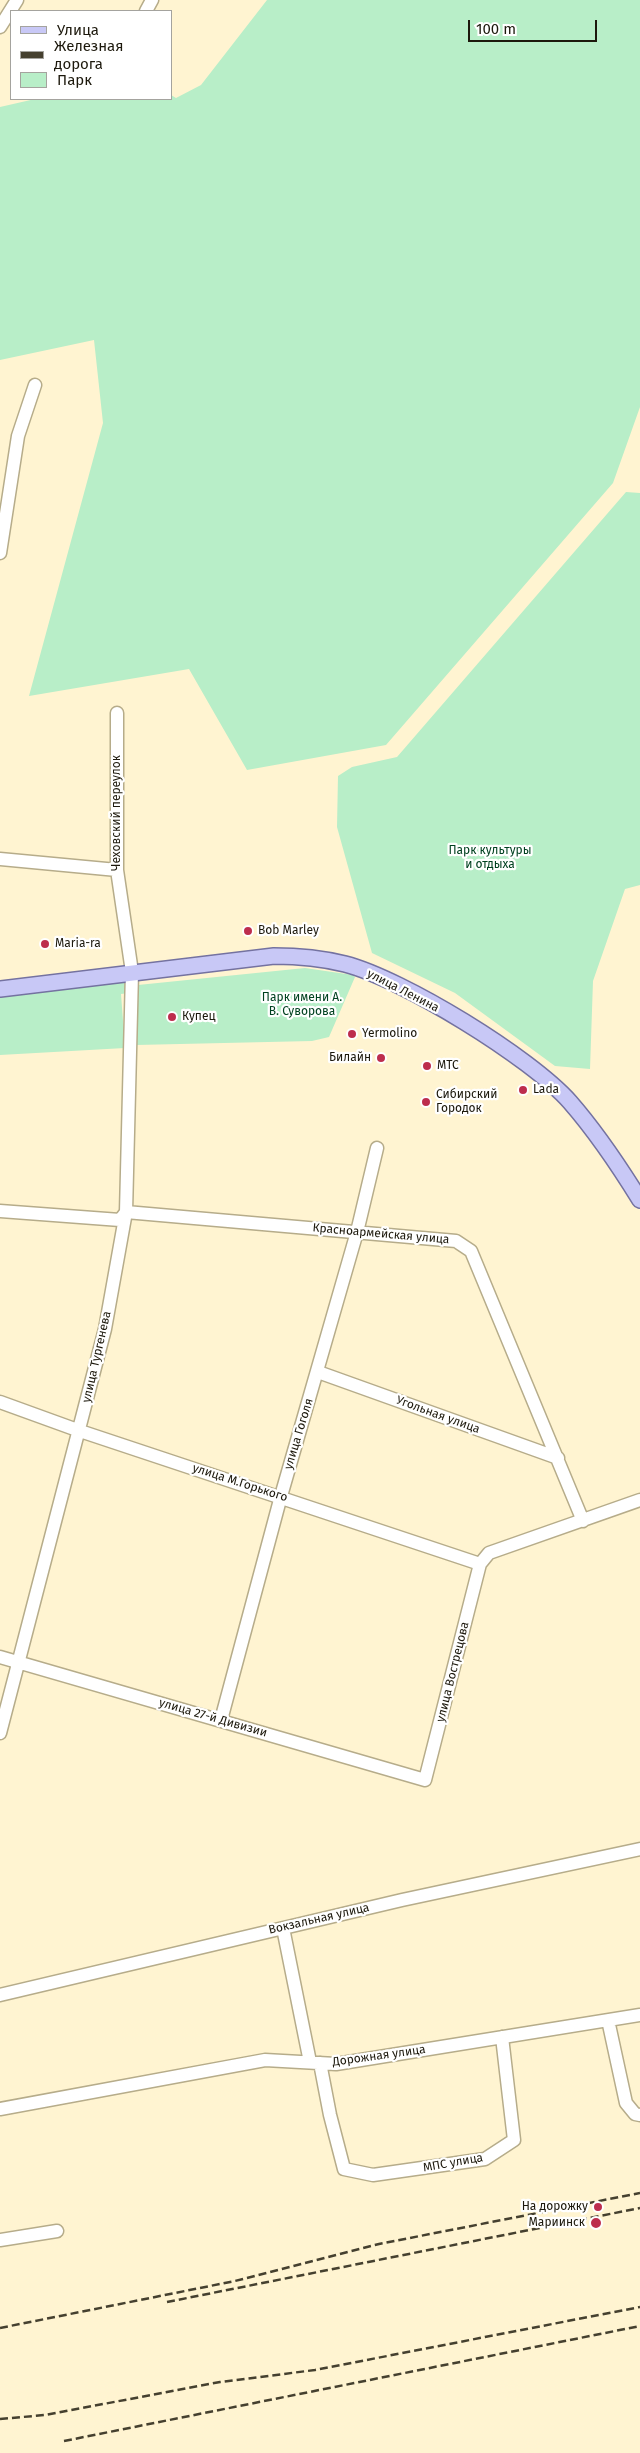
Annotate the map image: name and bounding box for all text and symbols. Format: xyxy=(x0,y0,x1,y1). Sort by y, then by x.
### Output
legend xyxy=(10,10,172,100)
scale bar xyxy=(470,10,599,42)
text: 100 m xyxy=(476,20,516,38)
text: Улица xyxy=(57,21,99,39)
text: Железная дорога xyxy=(54,37,123,73)
text: Парк xyxy=(57,71,92,89)
street label: Чеховский переулок xyxy=(110,755,124,871)
park label: Парк культуры и отдыха xyxy=(448,844,532,872)
place label: Bob Marley xyxy=(258,924,319,938)
marker: Bob Marley xyxy=(242,925,254,937)
place label: Maria-ra xyxy=(55,937,101,951)
marker: Maria-ra xyxy=(39,938,51,950)
street label: улица Ленина xyxy=(365,967,441,1015)
park label: Парк имени А. В. Суворова xyxy=(262,991,342,1019)
place label: Купец xyxy=(182,1010,216,1024)
marker: Купец xyxy=(166,1011,178,1023)
place label: Yermolino xyxy=(362,1027,417,1041)
marker: Yermolino xyxy=(346,1028,358,1040)
place label: Билайн xyxy=(329,1051,371,1065)
marker: Билайн xyxy=(375,1052,387,1064)
place label: МТС xyxy=(437,1059,459,1073)
marker: МТС xyxy=(421,1060,433,1072)
place label: Lada xyxy=(533,1083,559,1097)
marker: Lada xyxy=(517,1084,529,1096)
place label: Сибирский Городок xyxy=(436,1088,497,1116)
marker: Сибирский Городок xyxy=(420,1096,432,1108)
street label: Красноармейская улица xyxy=(312,1221,450,1247)
street label: улица Тургенева xyxy=(79,1310,115,1404)
street label: Угольная улица xyxy=(394,1393,482,1437)
street label: улица Гоголя xyxy=(281,1397,317,1471)
street label: улица М.Горького xyxy=(191,1461,289,1505)
street label: улица Вострецова xyxy=(434,1620,472,1724)
street label: улица 27-й Дивизии xyxy=(157,1696,269,1740)
street label: Вокзальная улица xyxy=(267,1900,371,1938)
street label: Дорожная улица xyxy=(332,2042,426,2070)
street label: МПС улица xyxy=(422,2151,484,2175)
place label: На дорожку xyxy=(522,2200,588,2214)
marker: На дорожку xyxy=(592,2201,604,2213)
place label: Мариинск xyxy=(529,2216,585,2230)
marker: Мариинск xyxy=(589,2216,603,2230)

